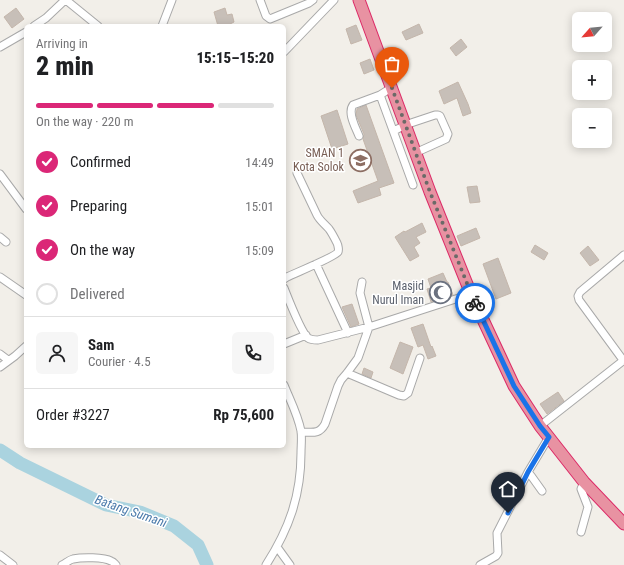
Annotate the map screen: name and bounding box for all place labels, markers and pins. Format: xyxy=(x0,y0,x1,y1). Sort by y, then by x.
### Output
pin xyxy=(375,47,409,88)
place label: SMAN 1 Kota Solok xyxy=(293,146,345,174)
school or university icon: SMAN 1 Kota Solok xyxy=(347,147,373,173)
place label: Masjid Nurul Iman xyxy=(372,279,424,307)
mosque icon: Masjid Nurul Iman xyxy=(427,280,453,306)
pin xyxy=(491,472,525,513)

